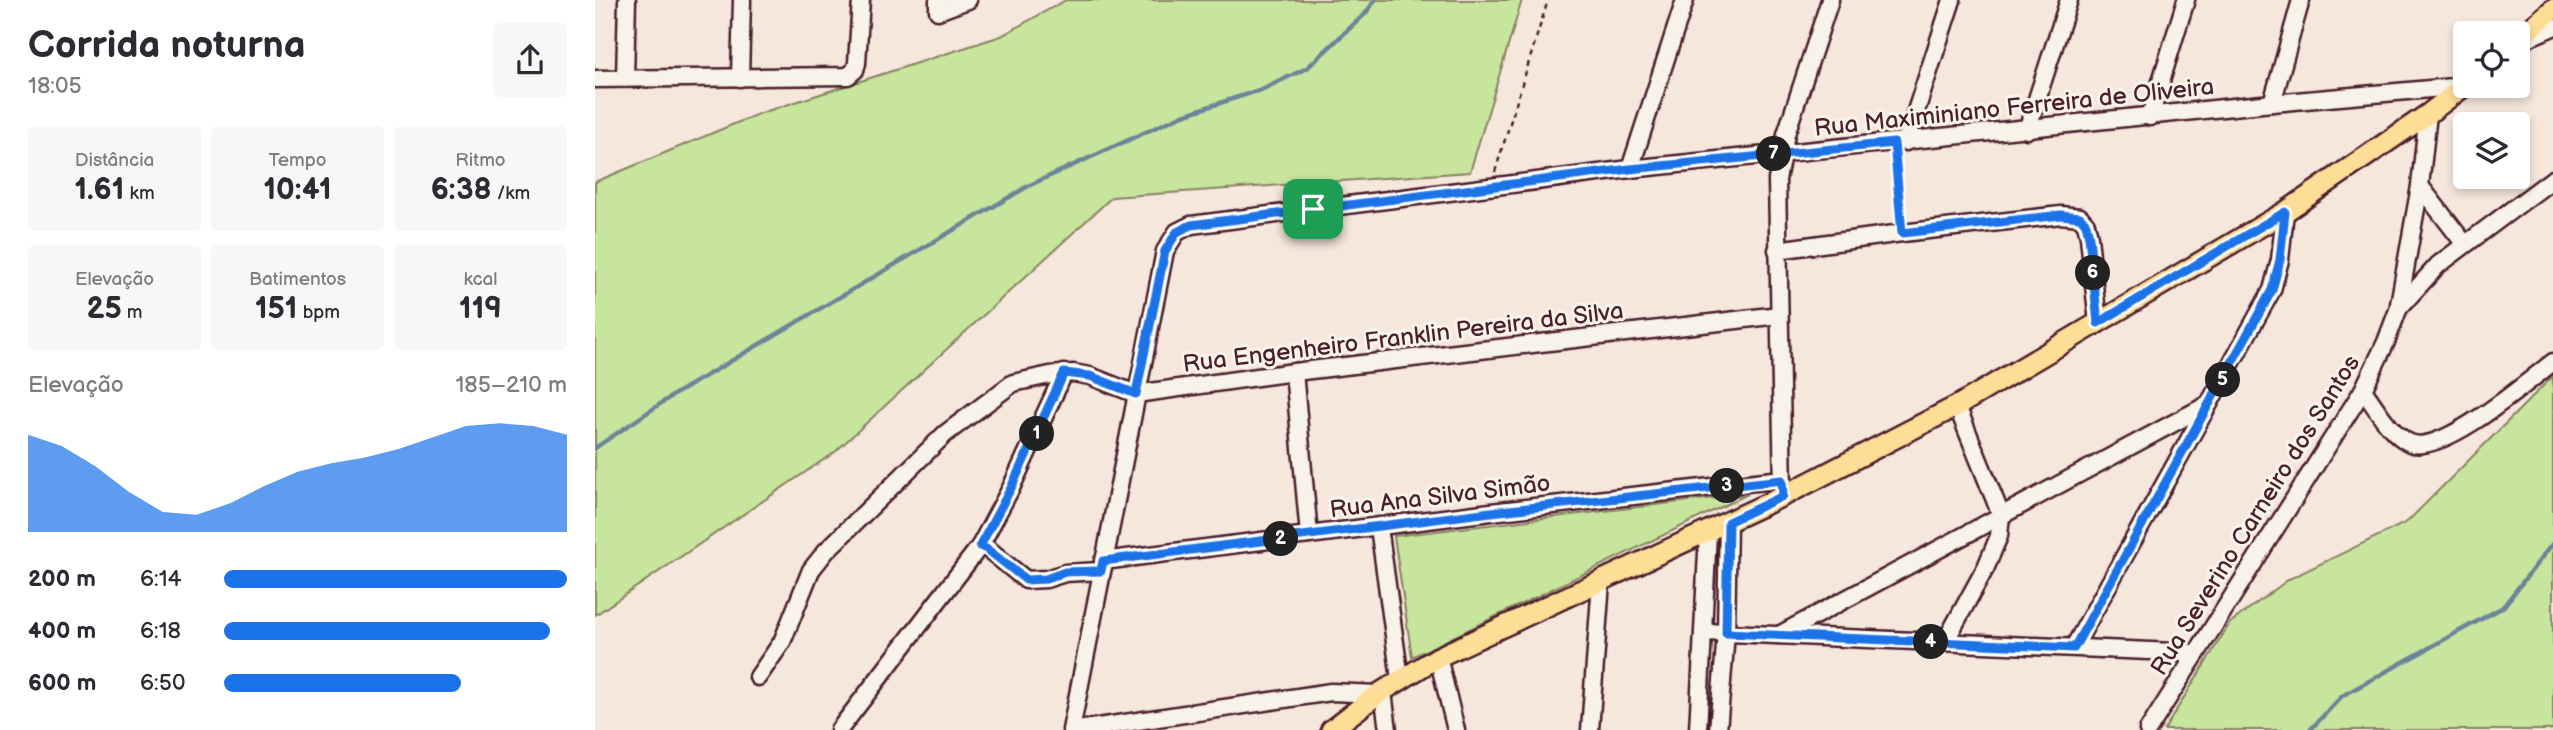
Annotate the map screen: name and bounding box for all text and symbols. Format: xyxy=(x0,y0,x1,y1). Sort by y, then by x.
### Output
map controls xyxy=(2453,21,2530,189)
button: locate xyxy=(2453,21,2530,98)
text: Corrida noturna xyxy=(28,23,306,68)
button: share xyxy=(493,23,567,97)
text: 18:05 xyxy=(28,72,82,100)
street label: Rua Maximiniano Ferreira de Oliveira xyxy=(1813,72,2215,143)
button: layers xyxy=(2453,112,2530,189)
pin: 7 xyxy=(1757,136,1791,172)
text: 7 xyxy=(1768,142,1779,165)
text: Distância xyxy=(75,149,154,172)
text: Tempo xyxy=(268,149,327,172)
text: Ritmo xyxy=(455,149,506,172)
text: 1.61 xyxy=(74,172,124,208)
text: 10:41 xyxy=(263,172,332,208)
text: 6:38 xyxy=(431,172,492,208)
pin xyxy=(1283,179,1343,239)
text: km xyxy=(124,182,155,205)
text: /km xyxy=(492,182,530,205)
icon: arrive xyxy=(1294,190,1332,228)
pin: 6 xyxy=(2075,256,2111,290)
text: 6 xyxy=(2087,261,2098,284)
text: Elevação xyxy=(75,268,154,291)
text: Batimentos xyxy=(249,268,346,291)
text: kcal xyxy=(463,268,498,291)
text: 25 xyxy=(86,291,122,327)
text: 151 xyxy=(255,291,298,327)
text: 119 xyxy=(459,291,502,327)
street label: Rua Engenheiro Franklin Pereira da Silva xyxy=(1181,296,1625,379)
text: m xyxy=(122,301,143,324)
text: bpm xyxy=(298,301,340,324)
street label: Rua Severino Carneiro dos Santos xyxy=(2145,350,2366,681)
pin: 5 xyxy=(2205,362,2241,398)
text: 5 xyxy=(2217,368,2228,391)
text: Elevação xyxy=(28,371,124,399)
text: 185–210 m xyxy=(455,371,567,399)
pin: 1 xyxy=(1019,416,1055,452)
text: 1 xyxy=(1033,422,1041,445)
pin: 3 xyxy=(1709,468,1745,504)
street label: Rua Ana Silva Simão xyxy=(1328,469,1552,524)
text: 3 xyxy=(1721,474,1732,497)
pin: 2 xyxy=(1263,522,1299,556)
text: 2 xyxy=(1275,527,1286,550)
text: 200 m xyxy=(28,565,96,593)
text: 6:14 xyxy=(140,565,182,593)
text: 400 m xyxy=(28,617,96,645)
text: 6:18 xyxy=(140,617,181,645)
pin: 4 xyxy=(1913,624,1949,660)
text: 4 xyxy=(1925,630,1936,653)
text: 600 m xyxy=(28,669,96,697)
text: 6:50 xyxy=(140,669,185,697)

